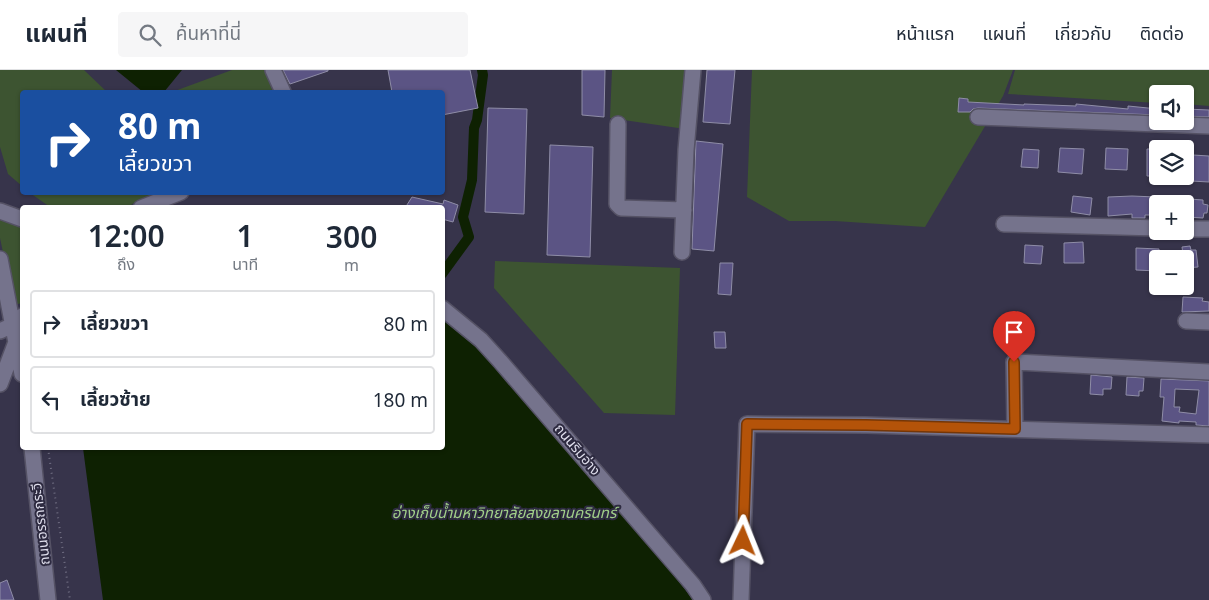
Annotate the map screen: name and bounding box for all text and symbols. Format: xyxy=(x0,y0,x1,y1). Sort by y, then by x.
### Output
search box xyxy=(118,12,468,57)
text: แผนที่ xyxy=(25,16,88,49)
text: ค้นหาที่นี่ xyxy=(176,20,241,46)
icon: search xyxy=(136,21,164,49)
text: หน้าแรก xyxy=(896,21,954,45)
text: แผนที่ xyxy=(982,21,1026,45)
text: เกี่ยวกับ xyxy=(1054,21,1112,45)
text: ติดต่อ xyxy=(1140,21,1184,45)
map controls xyxy=(1149,85,1194,295)
button: sound xyxy=(1149,85,1194,130)
text: 80 m xyxy=(118,102,201,149)
icon: right xyxy=(35,110,100,175)
button: layers xyxy=(1149,140,1194,185)
text: เลี้ยวขวา xyxy=(118,147,193,177)
button: + xyxy=(1149,195,1194,240)
text: 12:00 xyxy=(88,215,165,256)
text: 1 xyxy=(237,215,254,256)
text: 300 xyxy=(326,216,377,257)
button: − xyxy=(1149,250,1194,295)
text: ถึง xyxy=(117,253,135,275)
text: นาที xyxy=(232,253,258,275)
text: m xyxy=(344,254,359,276)
icon: right xyxy=(37,310,65,338)
text: เลี้ยวขวา xyxy=(80,310,149,336)
text: 80 m xyxy=(384,311,428,337)
pin xyxy=(993,311,1035,362)
icon: arrive xyxy=(1000,318,1028,346)
icon: left xyxy=(37,386,65,414)
text: เลี้ยวซ้าย xyxy=(80,386,151,412)
text: 180 m xyxy=(373,387,428,413)
street label: ถนนริมอ่าง xyxy=(551,419,605,479)
street label: ถนนอรรถกระวี xyxy=(26,482,54,566)
water label: อ่างเก็บน้ำมหาวิทยาลัยสงขลานครินทร์ xyxy=(392,502,620,522)
position arrow xyxy=(716,514,768,566)

